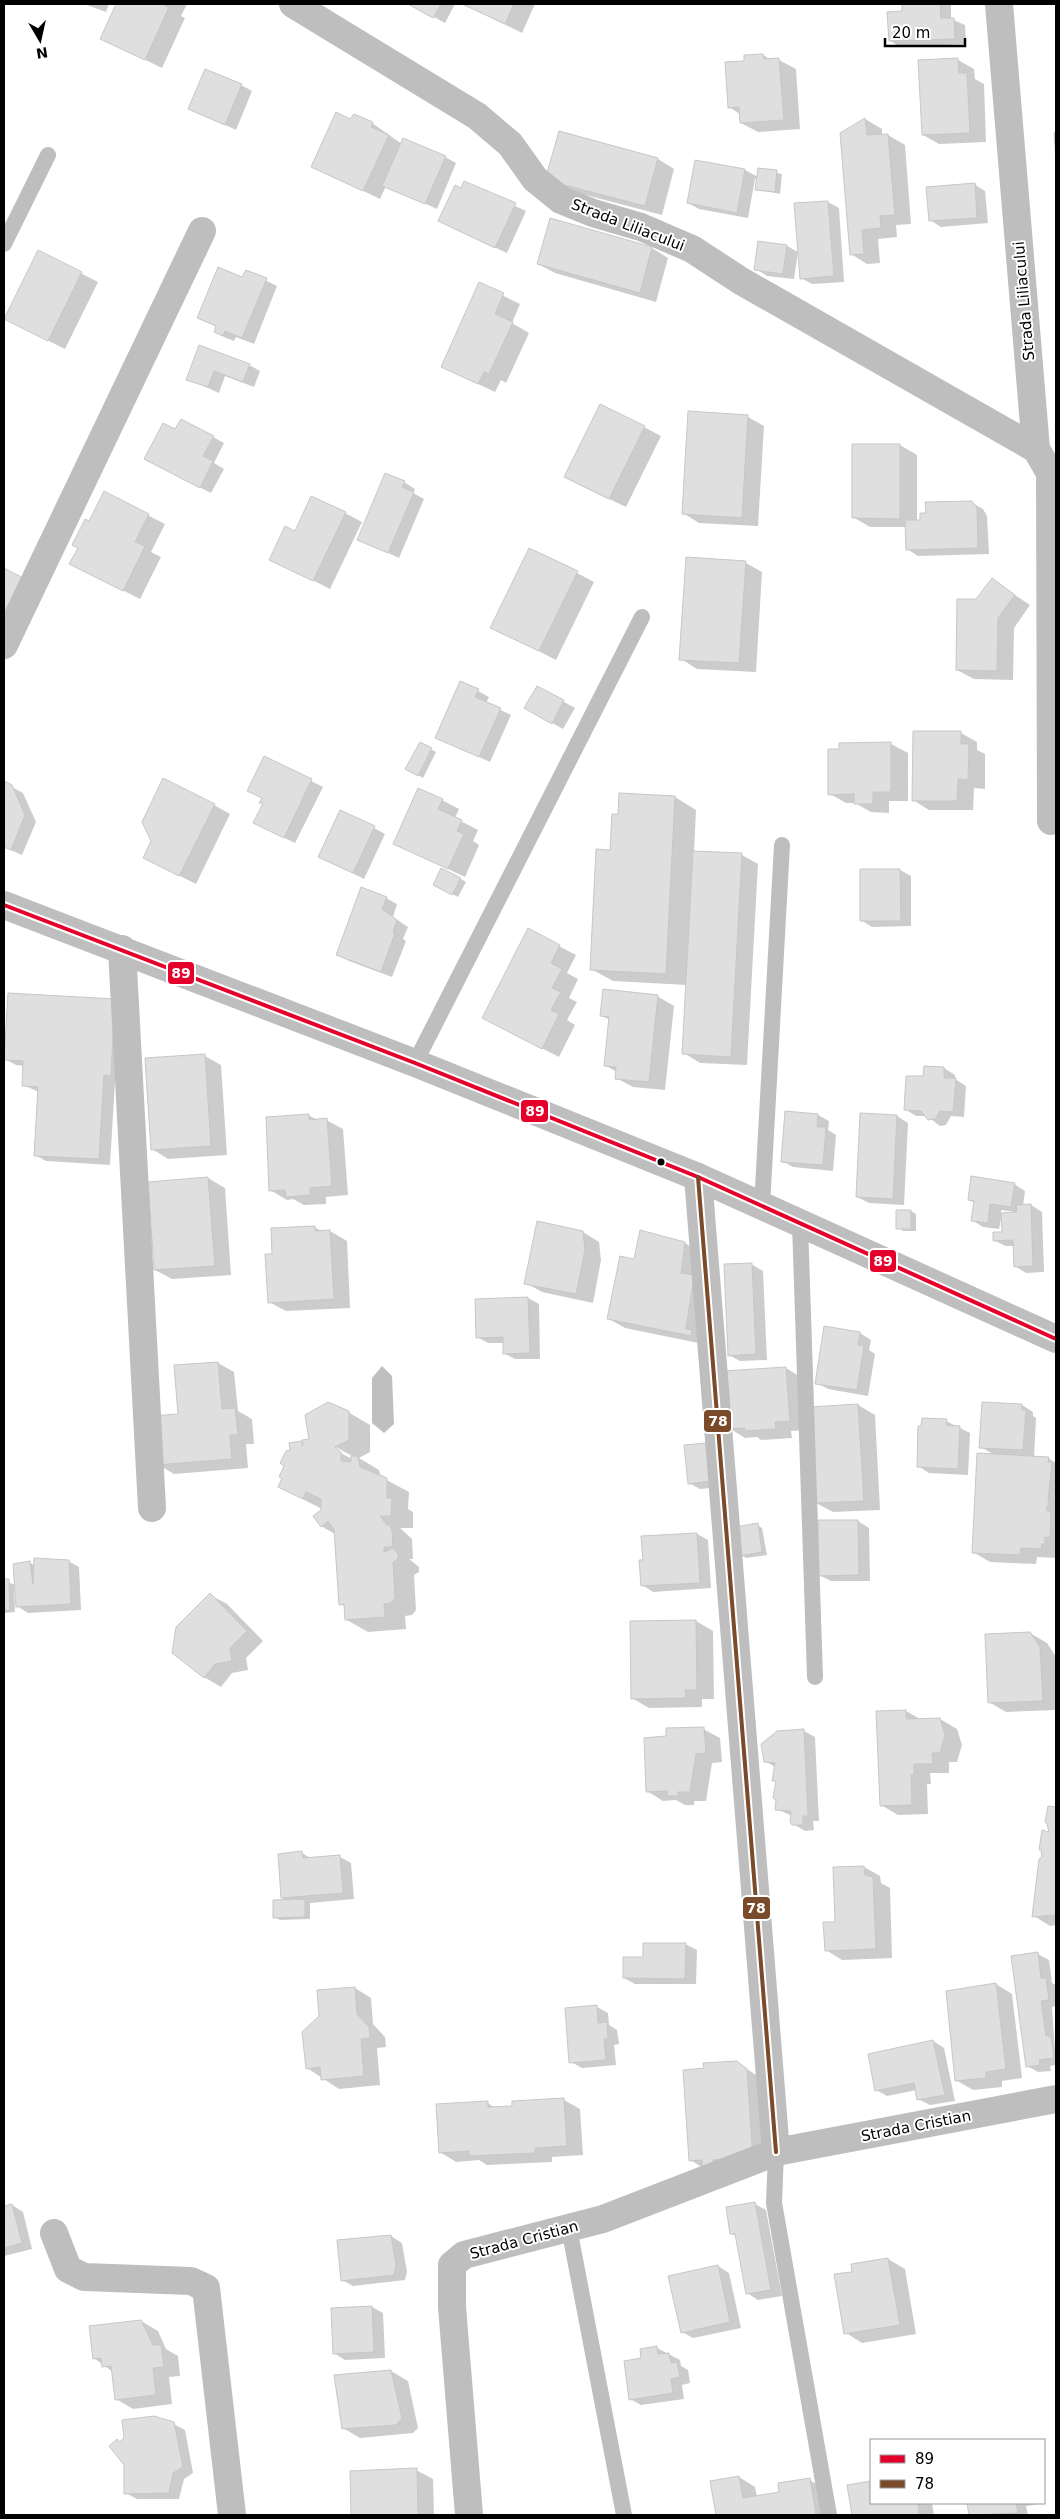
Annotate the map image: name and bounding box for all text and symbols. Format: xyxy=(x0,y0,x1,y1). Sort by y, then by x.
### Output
north arrow xyxy=(15,15,65,65)
scale bar xyxy=(885,15,965,47)
text: 20 m xyxy=(892,24,930,42)
text: N xyxy=(35,44,49,62)
street label: Strada Liliacului xyxy=(569,195,687,255)
street label: Strada Liliacului xyxy=(1010,240,1038,362)
line badge: 89 xyxy=(167,961,195,985)
text: 89 xyxy=(171,965,191,981)
line badge: 89 xyxy=(520,1099,549,1123)
text: 89 xyxy=(525,1103,545,1119)
unlabelled marker xyxy=(656,1157,666,1167)
line badge: 89 xyxy=(869,1249,897,1273)
text: 89 xyxy=(873,1253,893,1269)
line badge: 78 xyxy=(703,1409,732,1433)
text: 78 xyxy=(708,1413,728,1429)
line badge: 78 xyxy=(742,1896,771,1920)
text: 78 xyxy=(746,1900,766,1916)
street label: Strada Cristian xyxy=(859,2107,973,2145)
street label: Strada Cristian xyxy=(468,2217,580,2263)
legend xyxy=(870,2439,1045,2504)
text: 89 xyxy=(915,2450,934,2468)
text: 78 xyxy=(915,2475,934,2493)

